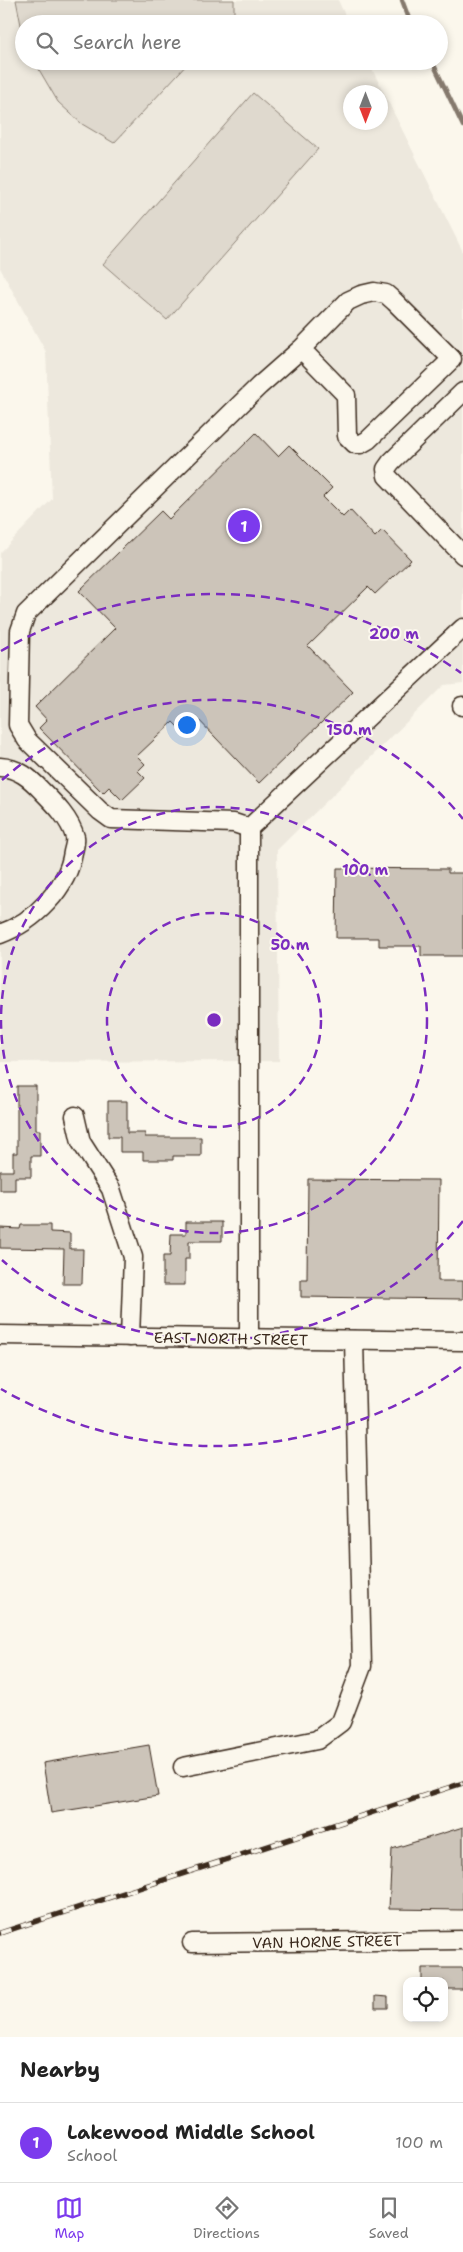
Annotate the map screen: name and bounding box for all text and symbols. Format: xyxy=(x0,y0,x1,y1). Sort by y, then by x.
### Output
search box xyxy=(15,15,448,70)
icon: search xyxy=(33,29,61,57)
text: Search here xyxy=(73,30,182,55)
north arrow xyxy=(343,85,388,130)
pin: 1 xyxy=(228,507,260,545)
text: 200 m xyxy=(369,624,419,644)
your location xyxy=(174,712,200,738)
text: 150 m xyxy=(326,720,372,740)
text: 100 m xyxy=(342,860,388,880)
text: 50 m xyxy=(271,935,310,955)
centre of rings xyxy=(205,1011,223,1029)
street label: EAST NORTH STREET xyxy=(154,1328,308,1350)
street label: VAN HORNE STREET xyxy=(252,1931,402,1953)
map controls xyxy=(403,1977,448,2022)
button: locate xyxy=(403,1977,448,2022)
text: Nearby xyxy=(20,2056,100,2084)
text: Lakewood Middle School xyxy=(67,2120,315,2145)
text: 1 xyxy=(32,2132,40,2153)
text: 100 m xyxy=(395,2132,443,2153)
text: School xyxy=(67,2145,117,2166)
tab: Map xyxy=(54,2194,84,2242)
tab: Directions xyxy=(193,2194,260,2242)
tab: Saved xyxy=(369,2194,409,2242)

